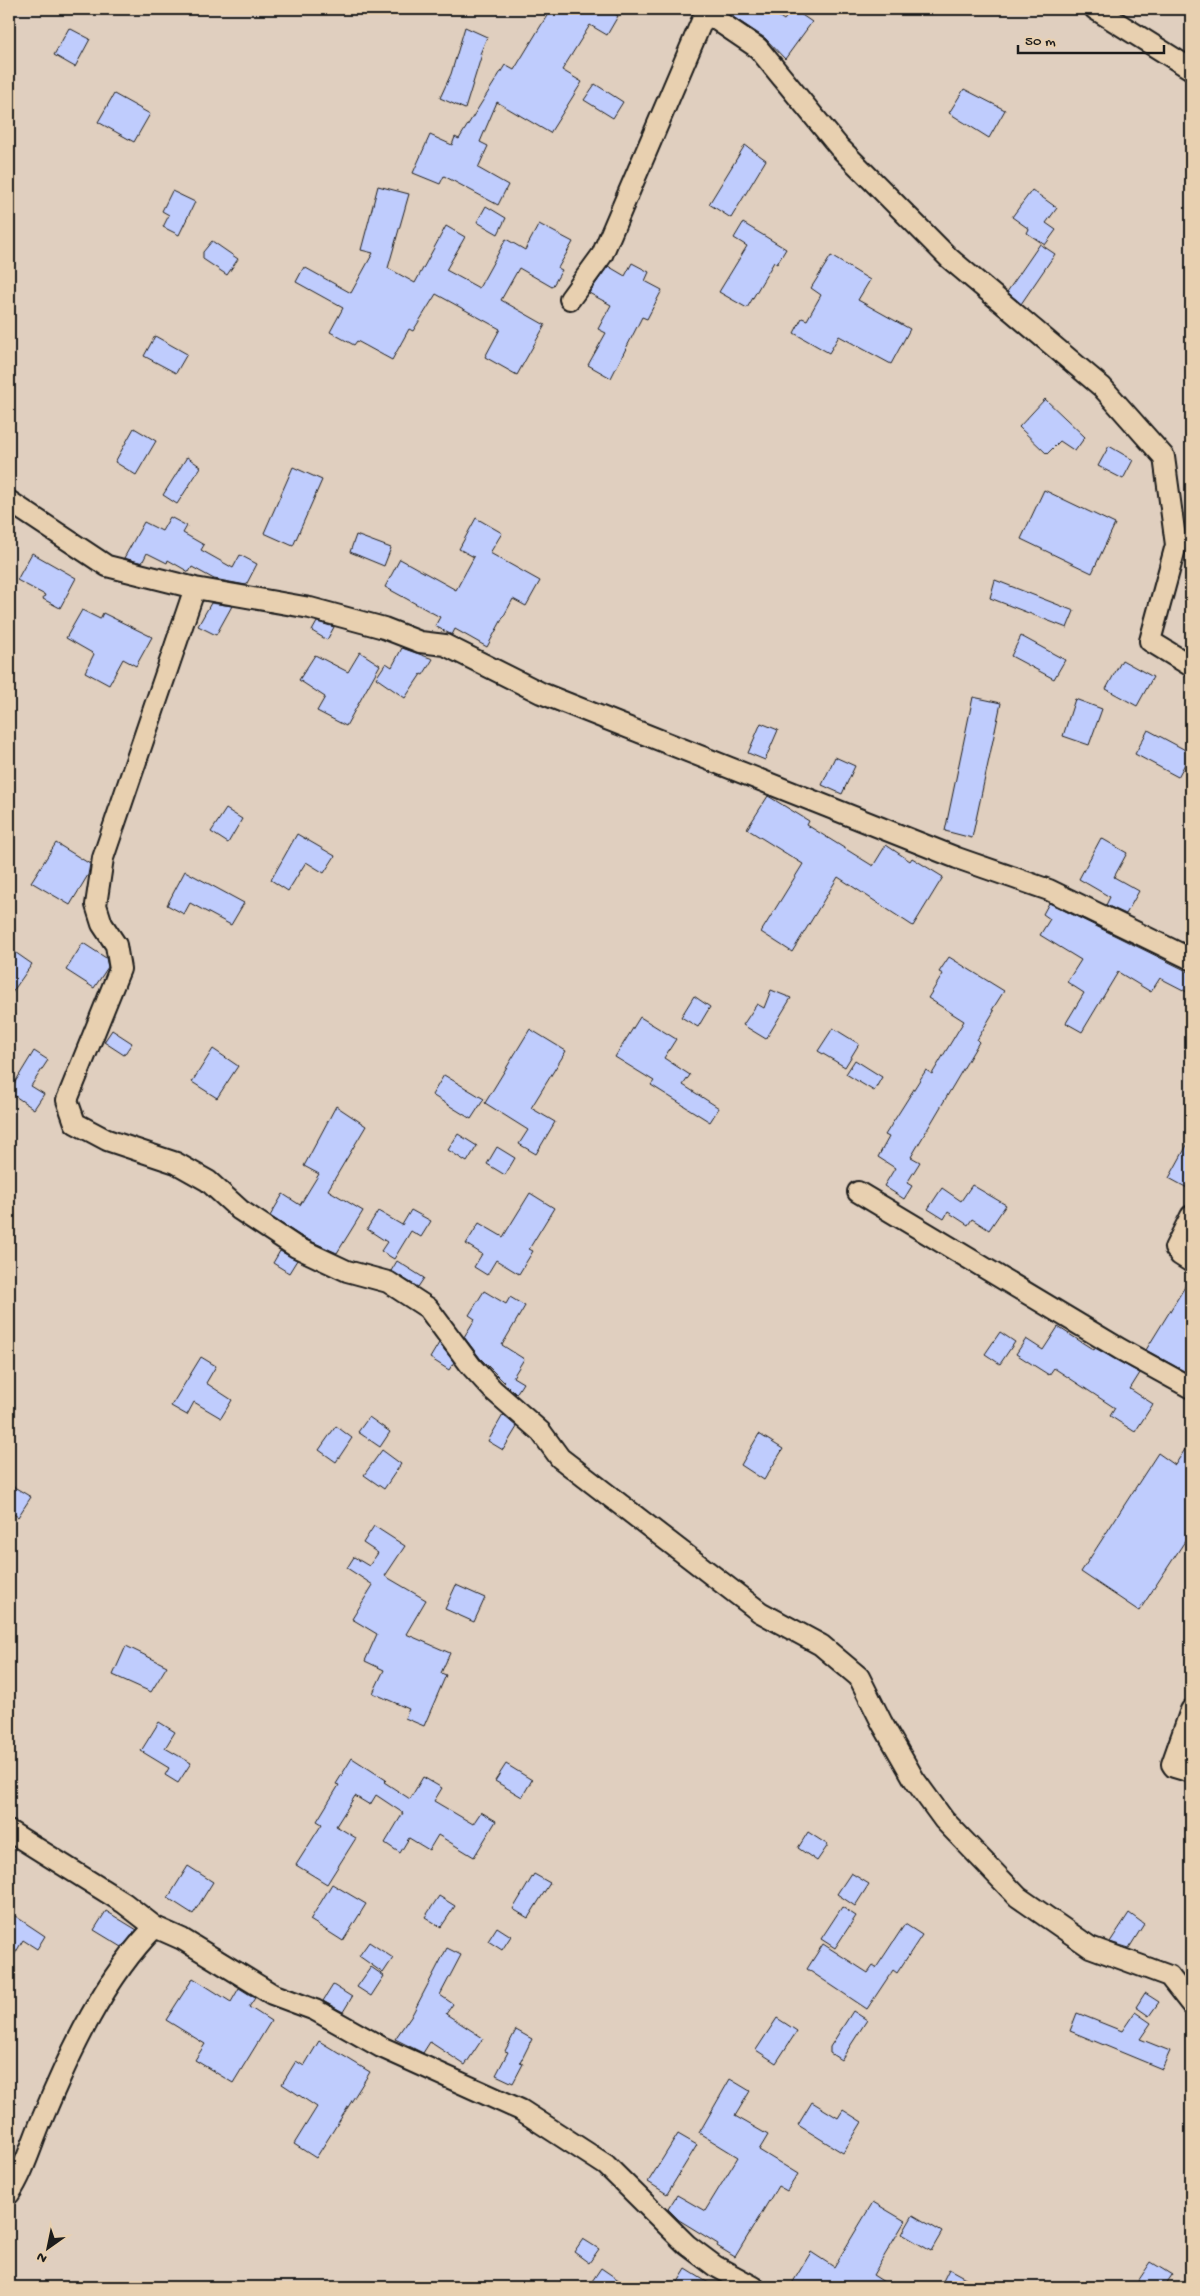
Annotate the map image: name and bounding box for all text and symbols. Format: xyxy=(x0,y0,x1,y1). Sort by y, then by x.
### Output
scale bar xyxy=(1018,22,1164,54)
text: 50 m xyxy=(1025,33,1056,51)
north arrow xyxy=(22,2224,72,2274)
text: N xyxy=(34,2247,51,2266)

